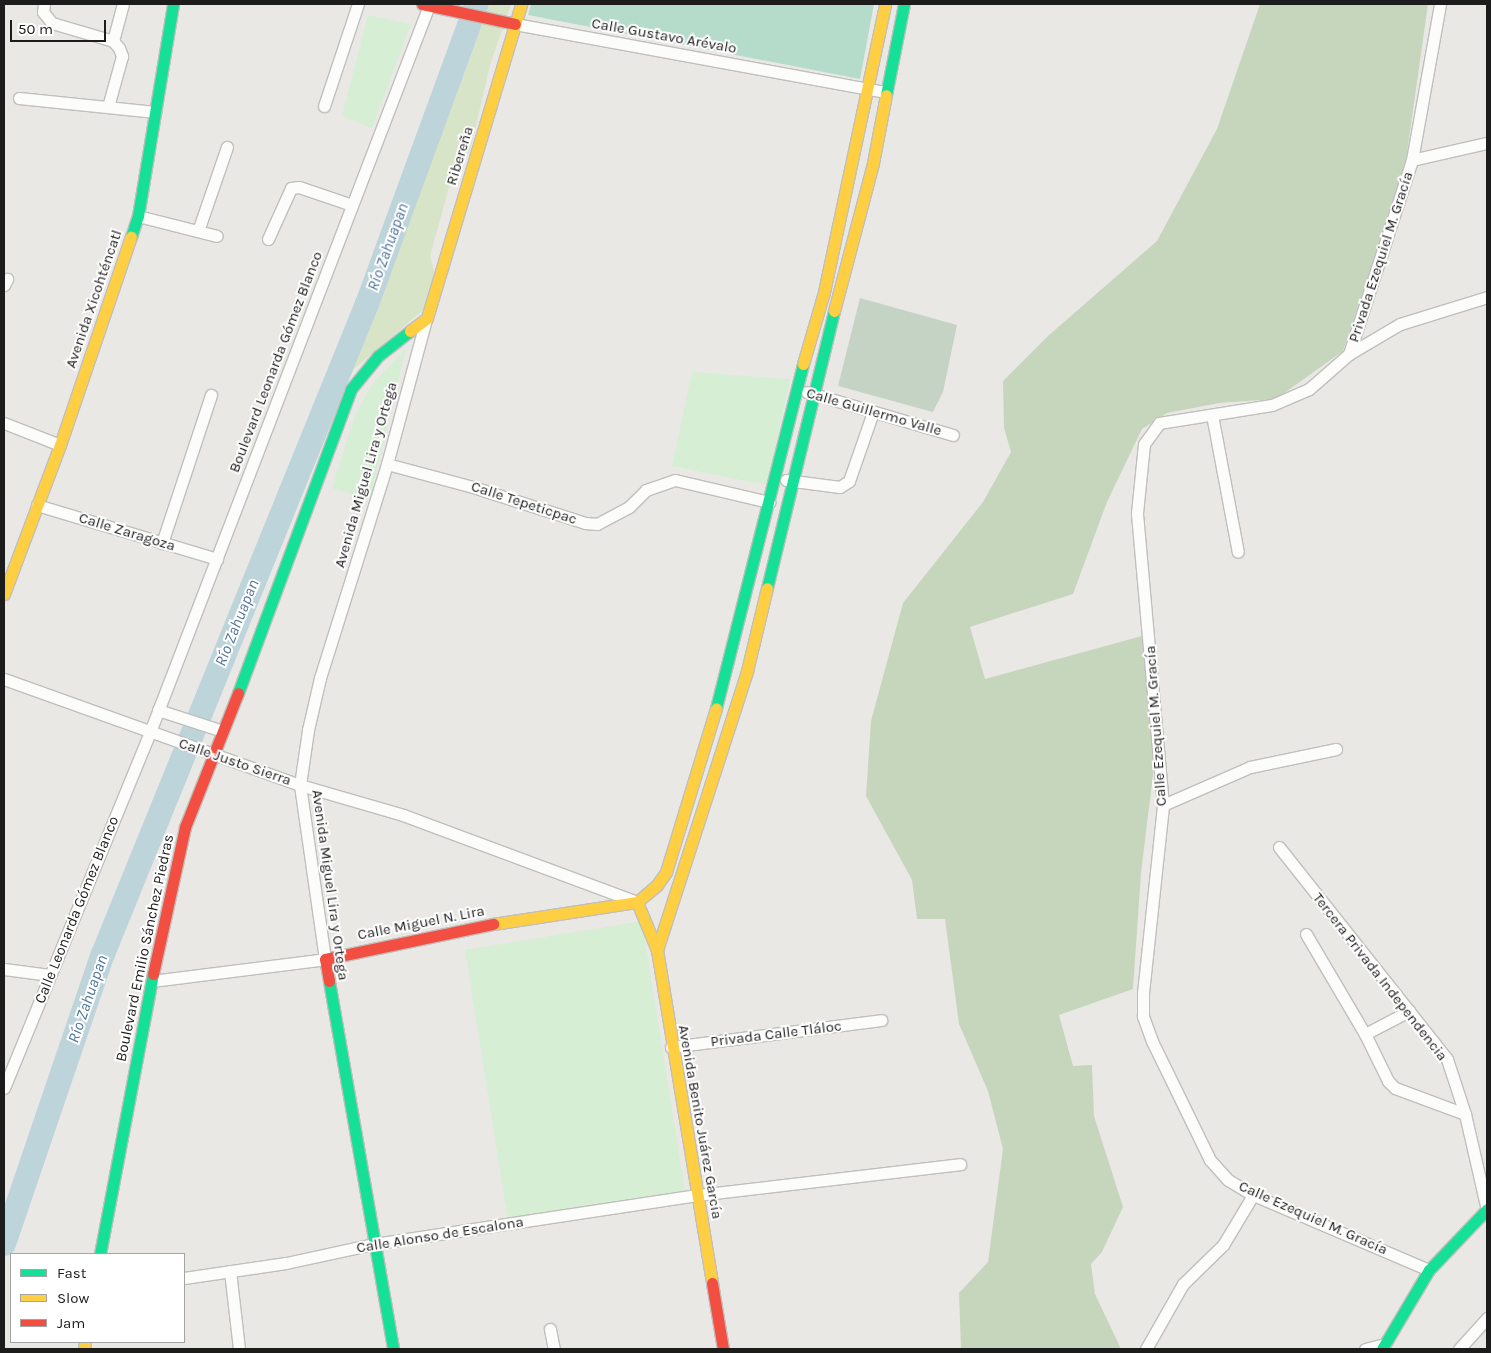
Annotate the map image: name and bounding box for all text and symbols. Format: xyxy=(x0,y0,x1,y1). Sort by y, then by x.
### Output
scale bar xyxy=(12,10,109,42)
street label: Calle Gustavo Arévalo xyxy=(590,14,738,58)
text: 50 m xyxy=(18,20,53,38)
street label: Ribereña xyxy=(443,124,477,188)
street label: Privada Ezequiel M. Gracía xyxy=(1345,169,1417,345)
water label: Río Zahuapan xyxy=(363,201,413,293)
street label: Avenida Xicohténcatl xyxy=(62,227,126,371)
street label: Boulevard Leonarda Gómez Blanco xyxy=(225,249,327,475)
street label: Avenida Miguel Lira y Ortega xyxy=(331,380,401,570)
street label: Calle Guillermo Valle xyxy=(804,384,944,440)
street label: Calle Tepeticpac xyxy=(469,477,579,529)
street label: Calle Zaragoza xyxy=(77,509,177,555)
water label: Río Zahuapan xyxy=(211,577,263,669)
street label: Calle Ezequiel M. Gracía xyxy=(1141,645,1171,807)
street label: Calle Justo Sierra xyxy=(176,734,294,790)
street label: Avenida Miguel Lira y Ortega xyxy=(308,788,352,982)
street label: Calle Leonarda Gómez Blanco xyxy=(31,814,123,1006)
street label: Boulevard Emilio Sánchez Piedras xyxy=(112,833,178,1063)
street label: Tercera Privada Independencia xyxy=(1309,889,1451,1065)
street label: Calle Miguel N. Lira xyxy=(356,902,486,944)
water label: Río Zahuapan xyxy=(64,952,112,1046)
street label: Privada Calle Tláloc xyxy=(709,1017,843,1051)
street label: Avenida Benito Juárez García xyxy=(674,1024,726,1220)
street label: Calle Ezequiel M. Gracía xyxy=(1236,1177,1390,1259)
street label: Calle Alonso de Escalona xyxy=(355,1213,525,1257)
legend xyxy=(10,1253,185,1343)
text: Fast xyxy=(57,1264,86,1282)
text: Slow xyxy=(57,1289,89,1307)
text: Jam xyxy=(57,1314,85,1332)

